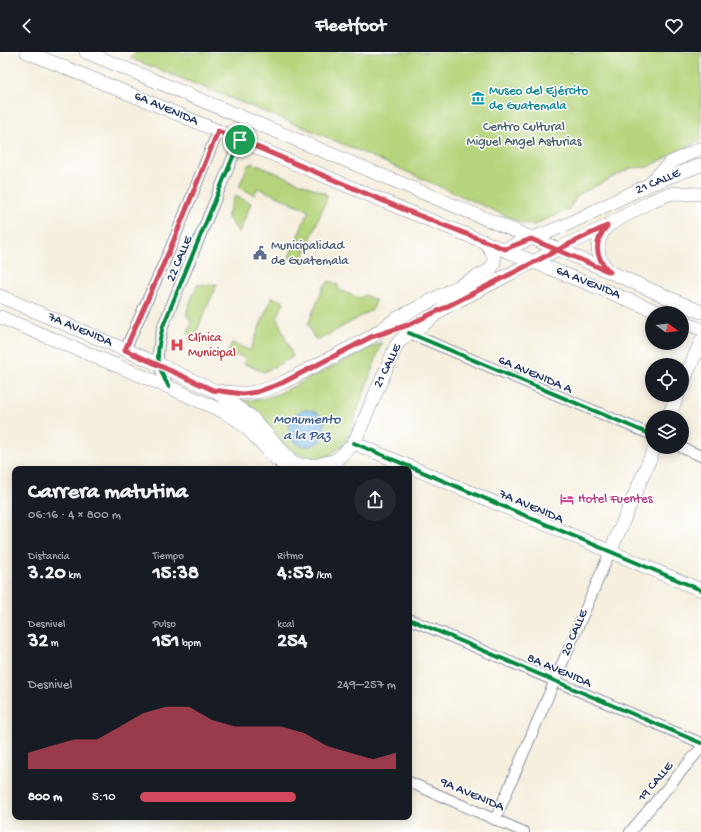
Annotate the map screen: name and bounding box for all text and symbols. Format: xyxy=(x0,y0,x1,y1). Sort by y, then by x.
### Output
icon: back xyxy=(16,15,38,37)
icon: heart xyxy=(663,15,685,37)
text: Fleetfoot xyxy=(315,16,386,37)
place label: Museo del Ejército de Guatemala xyxy=(489,84,588,114)
street label: 6A AVENIDA xyxy=(132,89,201,130)
museum icon: Museo del Ejército de Guatemala xyxy=(470,90,486,106)
park label: Centro Cultural Miguel Angel Asturias xyxy=(466,120,583,150)
pin xyxy=(223,123,257,157)
icon: arrive xyxy=(229,129,251,151)
street label: 21 CALLE xyxy=(633,166,683,198)
street label: 22 CALLE xyxy=(164,233,197,284)
place label: Municipalidad de Guatemala xyxy=(271,239,349,269)
public building icon: Municipalidad de Guatemala xyxy=(252,245,268,261)
street label: 6A AVENIDA xyxy=(554,263,624,303)
north arrow xyxy=(645,306,689,350)
map controls xyxy=(645,306,689,454)
street label: 7A AVENIDA xyxy=(45,309,116,351)
place label: Clínica Municipal xyxy=(188,331,236,361)
hospital icon: Clínica Municipal xyxy=(169,337,185,353)
street label: 21 CALLE xyxy=(371,341,405,390)
street label: 6A AVENIDA A xyxy=(496,353,575,398)
button: locate xyxy=(645,358,689,402)
button: layers xyxy=(645,410,689,454)
water label: Monumento a la Paz xyxy=(274,412,341,445)
button: share xyxy=(354,479,396,521)
text: Carrera matutina xyxy=(28,480,188,506)
street label: 7A AVENIDA xyxy=(496,486,567,528)
hotel icon: Hotel Fuentes xyxy=(559,491,575,507)
place label: Hotel Fuentes xyxy=(578,492,654,507)
text: 06:16 · 4 × 800 m xyxy=(28,508,121,523)
text: Distancia xyxy=(28,551,70,563)
text: Tiempo xyxy=(153,551,184,563)
text: Ritmo xyxy=(277,551,304,563)
text: 3.20 xyxy=(28,563,66,586)
text: 15:38 xyxy=(153,563,199,586)
text: 4:53 xyxy=(277,563,314,586)
text: km xyxy=(66,570,81,582)
text: /km xyxy=(314,570,332,582)
street label: 20 CALLE xyxy=(558,607,592,659)
text: Desnivel xyxy=(28,619,65,631)
text: Pulso xyxy=(153,619,176,631)
text: kcal xyxy=(277,619,295,631)
text: 32 xyxy=(28,631,48,654)
text: 151 xyxy=(153,631,179,654)
text: 254 xyxy=(277,631,307,654)
text: m xyxy=(48,638,59,650)
text: bpm xyxy=(179,638,201,650)
street label: 8A AVENIDA xyxy=(524,651,595,692)
text: Desnivel xyxy=(28,678,72,693)
text: 249–257 m xyxy=(337,678,396,693)
street label: 19 CALLE xyxy=(634,758,677,806)
street label: 9A AVENIDA xyxy=(437,774,507,816)
text: 800 m xyxy=(28,790,62,805)
text: 5:10 xyxy=(92,790,116,805)

